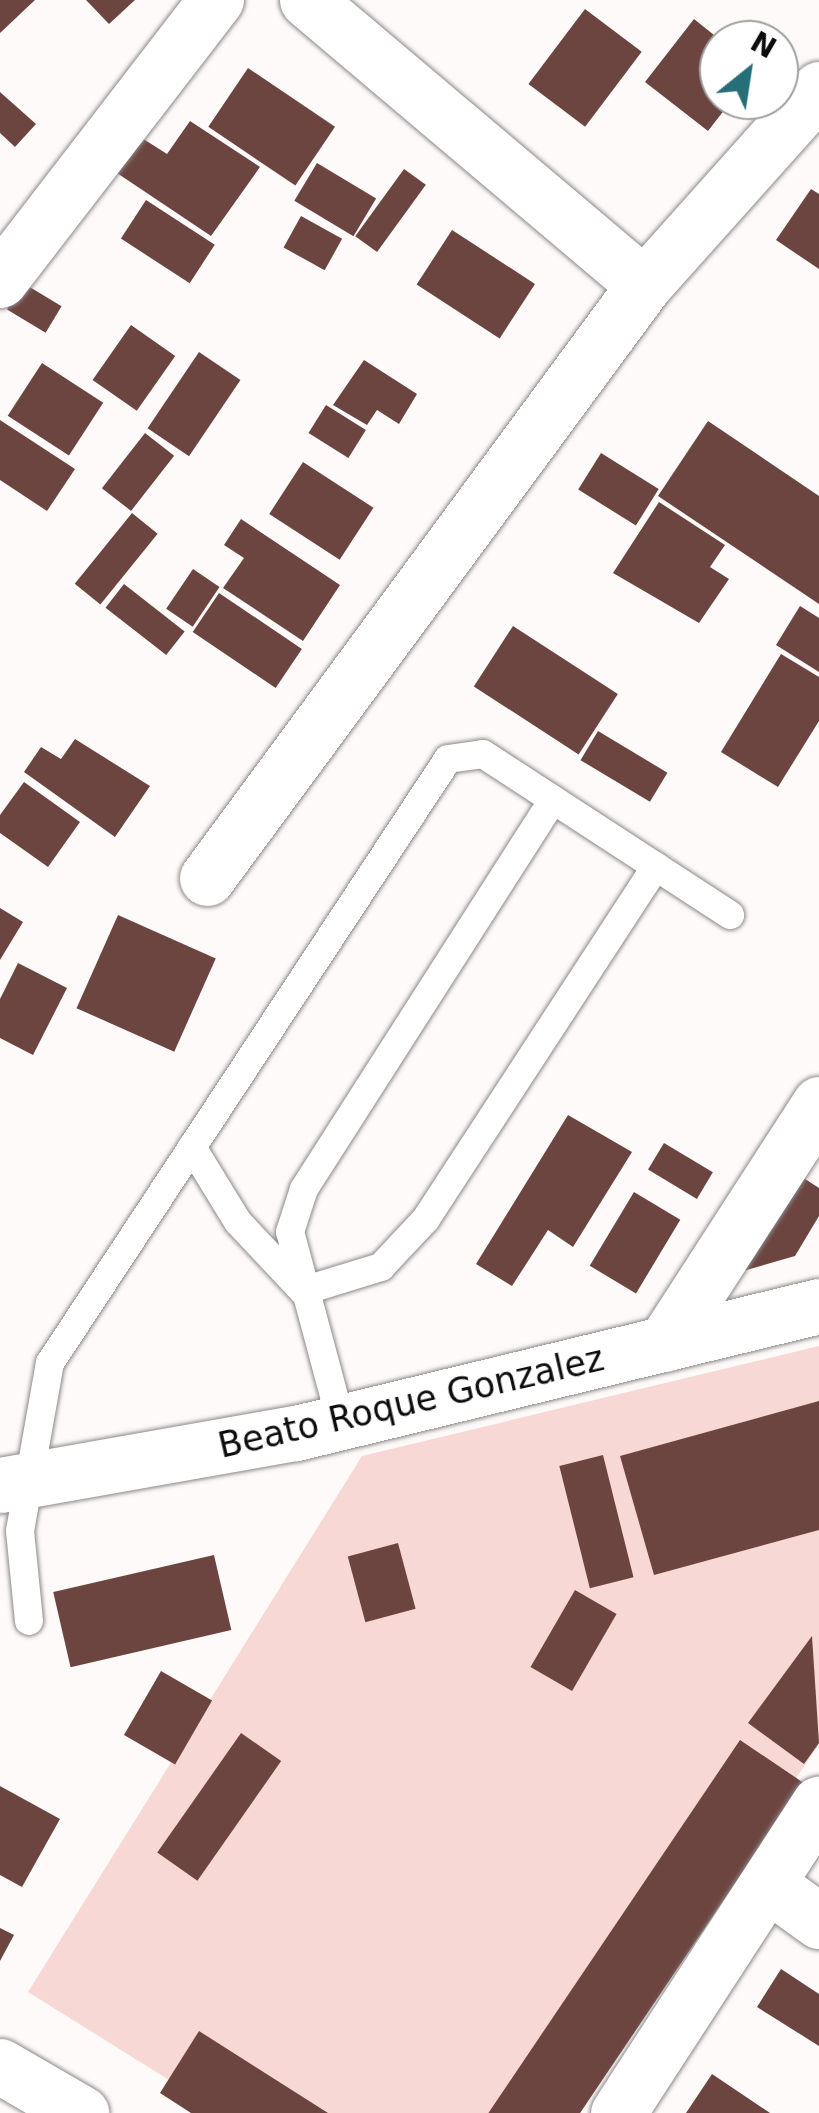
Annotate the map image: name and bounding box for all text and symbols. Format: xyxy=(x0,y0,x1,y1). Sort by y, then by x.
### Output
north arrow xyxy=(699,20,799,120)
text: N xyxy=(745,25,782,65)
street label: Beato Roque Gonzalez xyxy=(214,1337,608,1467)

